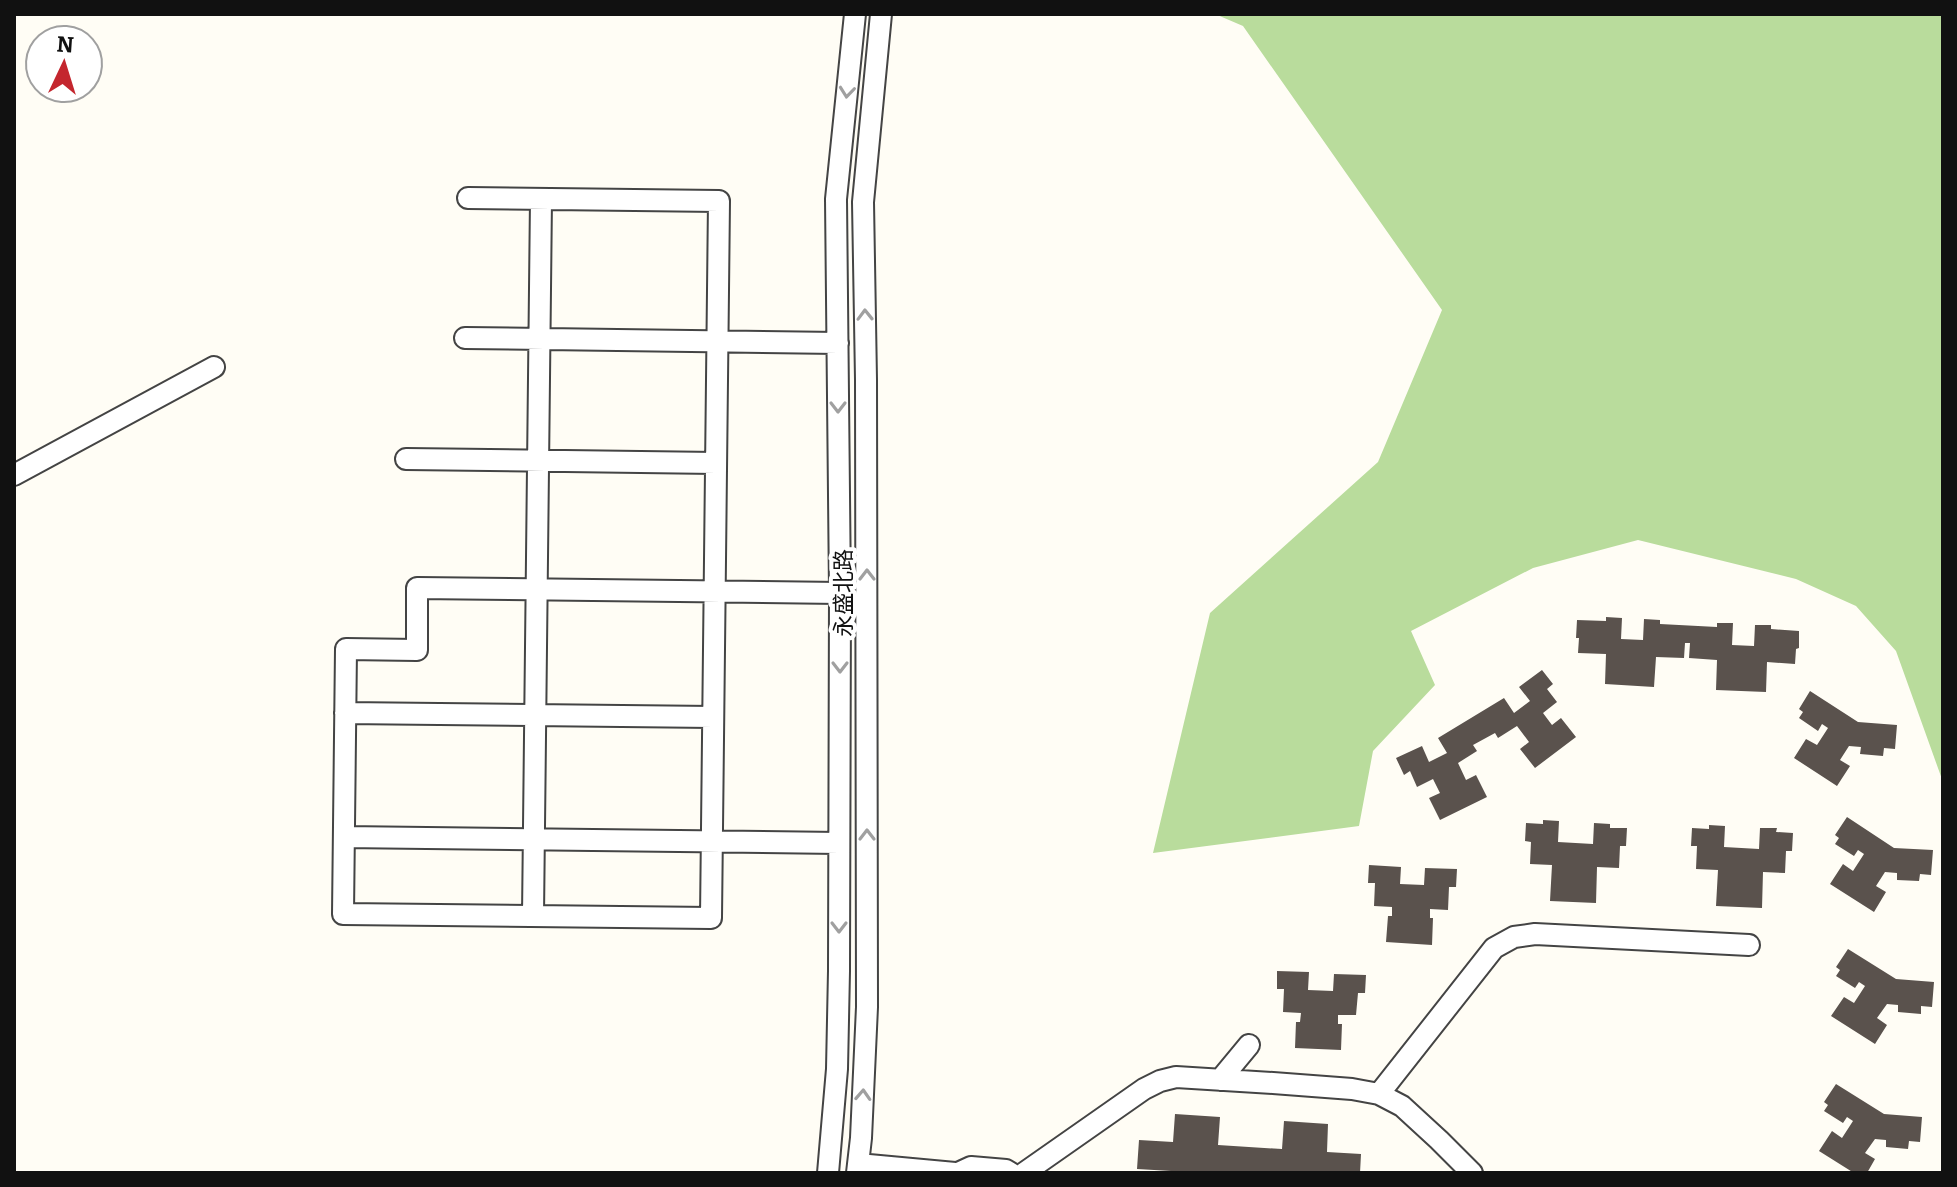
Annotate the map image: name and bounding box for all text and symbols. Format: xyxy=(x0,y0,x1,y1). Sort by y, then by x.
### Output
north arrow xyxy=(24,24,104,104)
text: N xyxy=(56,30,75,59)
one-way arrow xyxy=(839,86,856,99)
one-way arrow xyxy=(856,308,874,321)
one-way arrow xyxy=(829,401,847,414)
street label: 永盛北路 xyxy=(830,549,857,637)
one-way arrow xyxy=(858,568,876,581)
one-way arrow xyxy=(831,661,848,674)
one-way arrow xyxy=(858,828,876,841)
one-way arrow xyxy=(830,921,848,934)
one-way arrow xyxy=(854,1088,871,1101)

